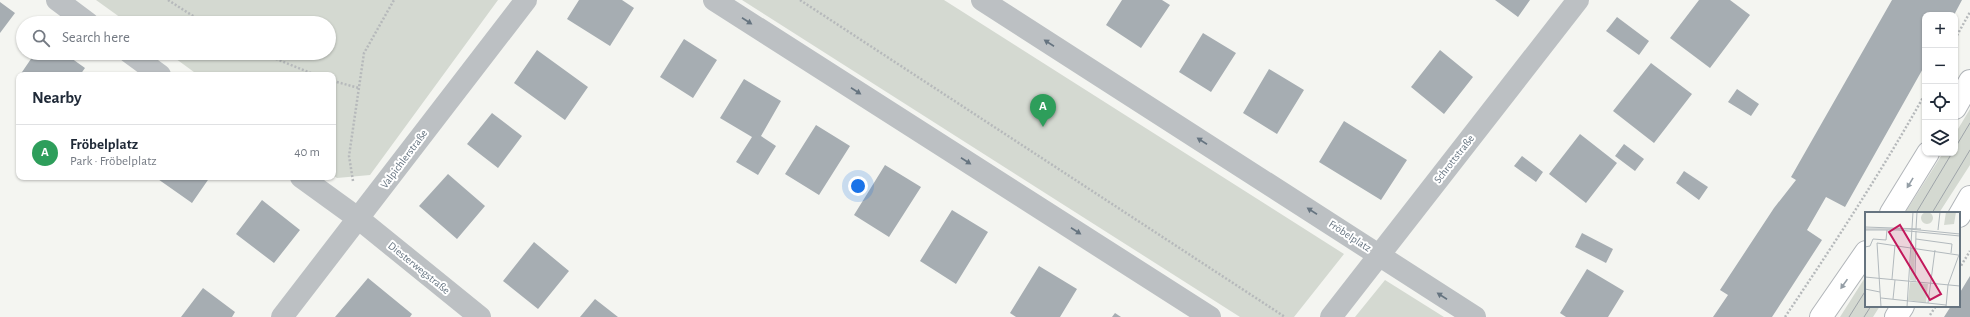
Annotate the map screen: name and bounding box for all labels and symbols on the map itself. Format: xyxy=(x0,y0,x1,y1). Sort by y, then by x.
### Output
one-way arrow xyxy=(742,17,752,25)
one-way arrow xyxy=(1043,39,1055,46)
one-way arrow xyxy=(851,87,862,95)
pin: A xyxy=(1030,94,1056,127)
street label: Valpichlerstraße xyxy=(378,128,430,190)
street label: Schrottstraße xyxy=(1432,133,1476,185)
one-way arrow xyxy=(1197,137,1208,145)
one-way arrow xyxy=(961,157,971,165)
your location xyxy=(848,176,868,196)
one-way arrow xyxy=(1906,177,1913,189)
one-way arrow xyxy=(1306,208,1318,215)
inset map xyxy=(1865,212,1960,307)
street label: Fröbelplatz xyxy=(1327,218,1374,254)
one-way arrow xyxy=(1070,227,1081,235)
street label: Diesterwegstraße xyxy=(386,240,452,296)
one-way arrow xyxy=(1840,278,1848,289)
one-way arrow xyxy=(1436,292,1448,299)

